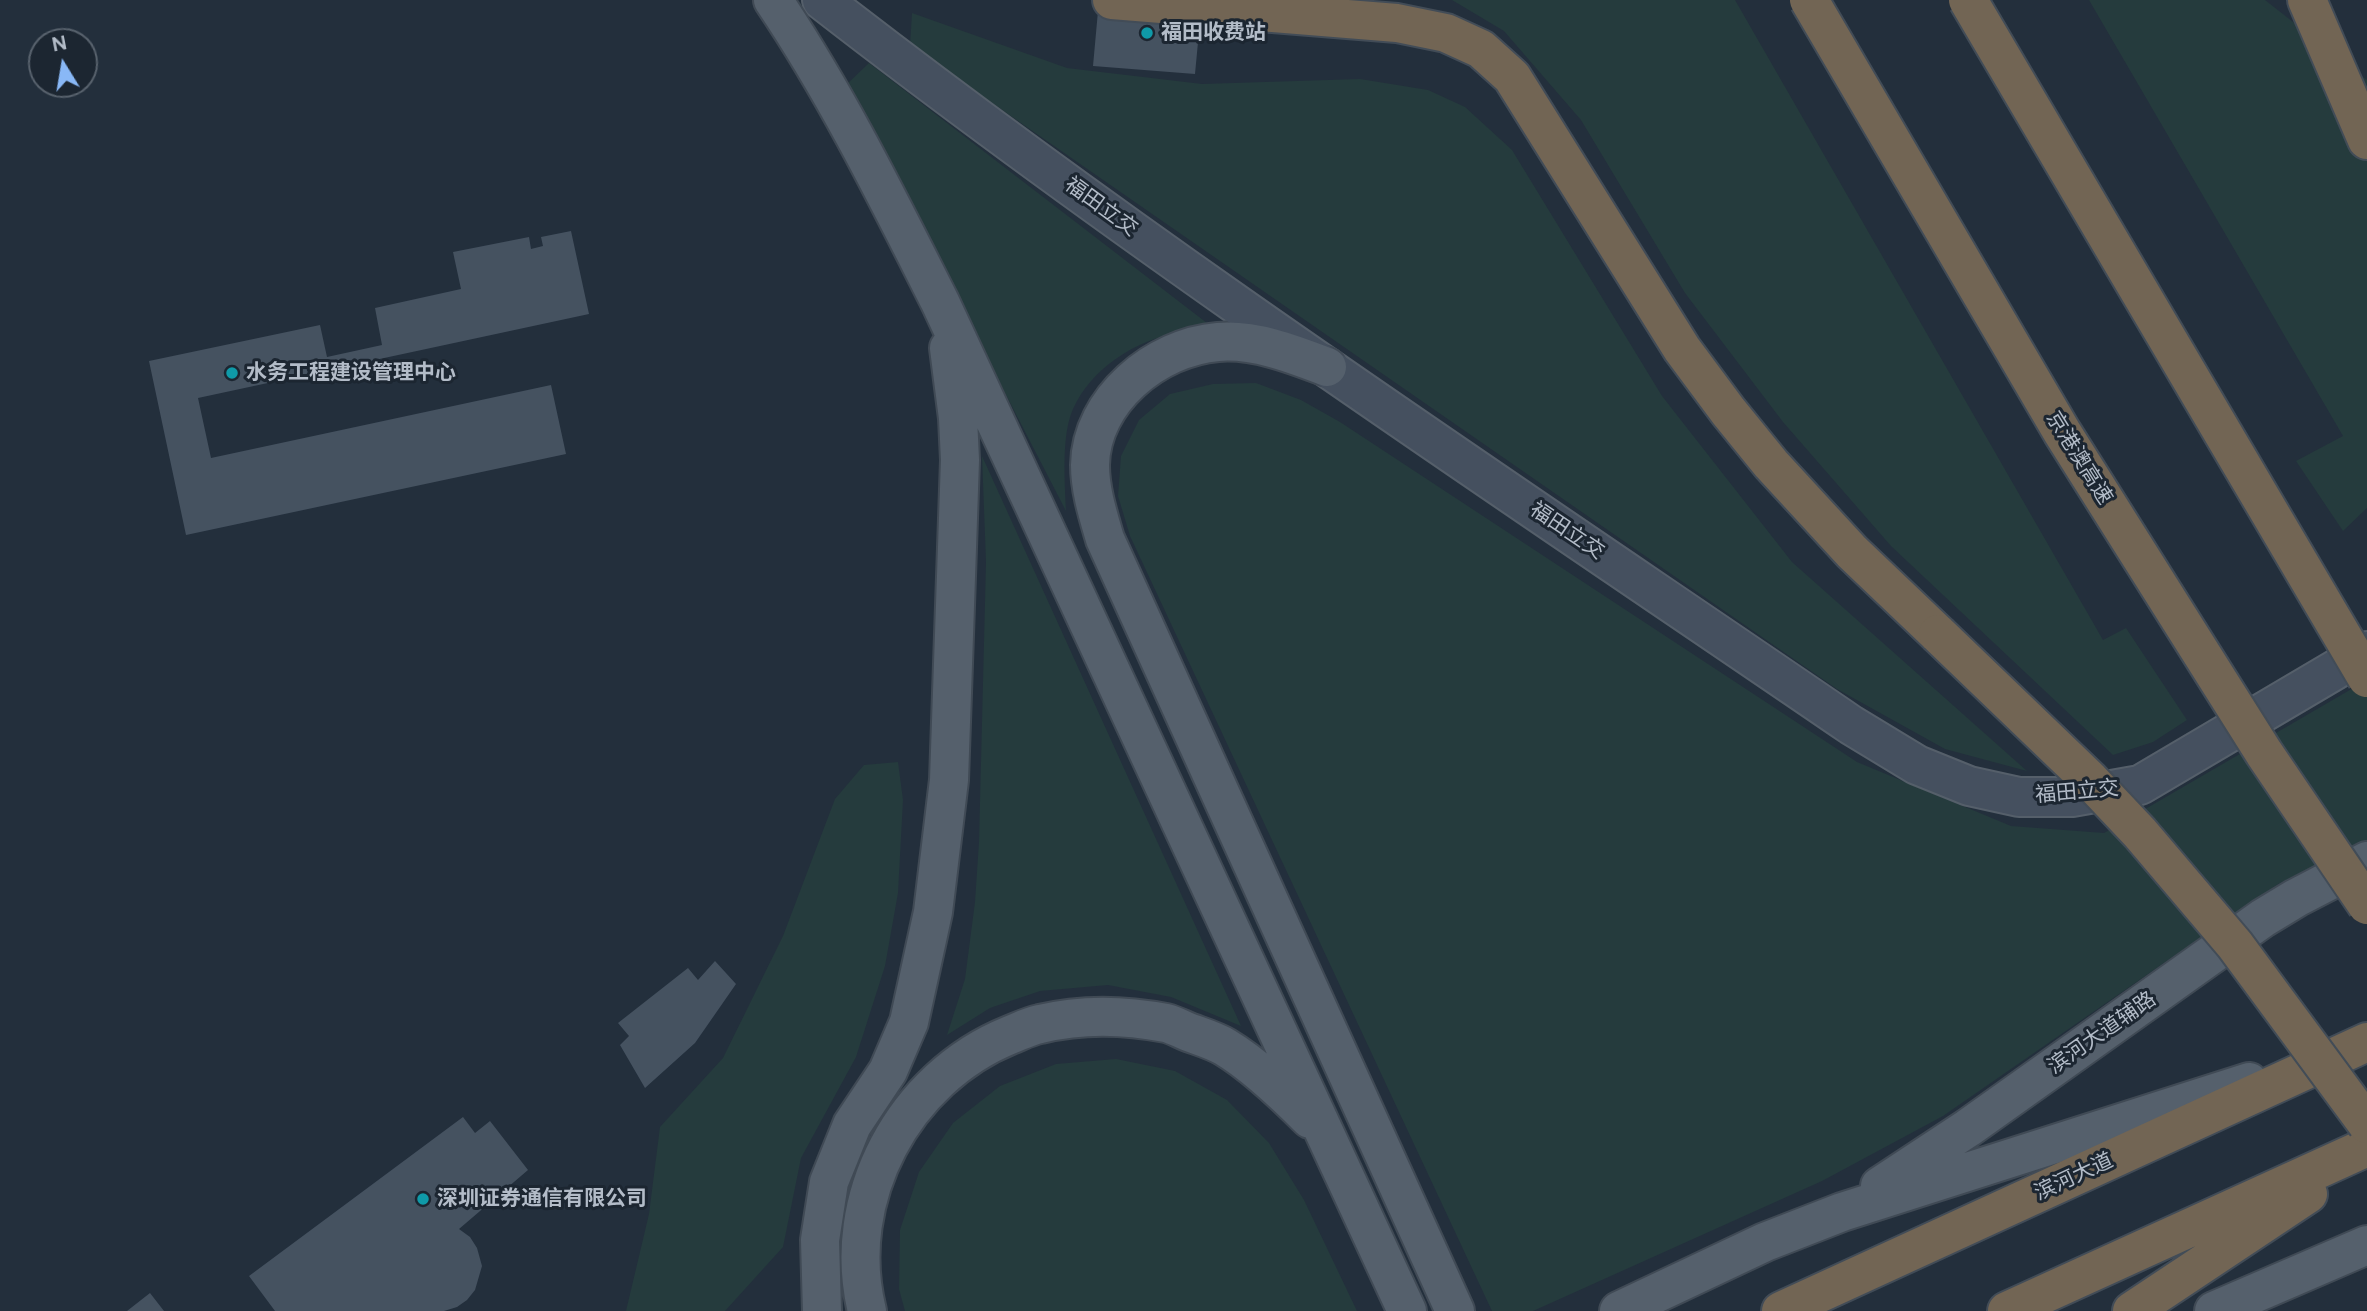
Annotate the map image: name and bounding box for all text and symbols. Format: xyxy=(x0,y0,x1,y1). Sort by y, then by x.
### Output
place label: 福田收费站 xyxy=(1161,20,1266,46)
marker: 福田收费站 xyxy=(1139,25,1155,41)
north arrow xyxy=(28,28,98,98)
text: N xyxy=(50,31,69,57)
street label: 福田立交 xyxy=(1060,172,1142,242)
place label: 水务工程建设管理中心 xyxy=(246,360,456,386)
marker: 水务工程建设管理中心 xyxy=(224,365,240,381)
street label: 京港澳高速 xyxy=(2040,407,2118,509)
street label: 福田立交 xyxy=(1525,497,1609,565)
street label: 福田立交 xyxy=(2034,776,2120,808)
street label: 滨河大道辅路 xyxy=(2043,987,2161,1079)
street label: 滨河大道 xyxy=(2031,1148,2117,1206)
place label: 深圳证券通信有限公司 xyxy=(437,1186,647,1212)
marker: 深圳证券通信有限公司 xyxy=(415,1191,431,1207)

